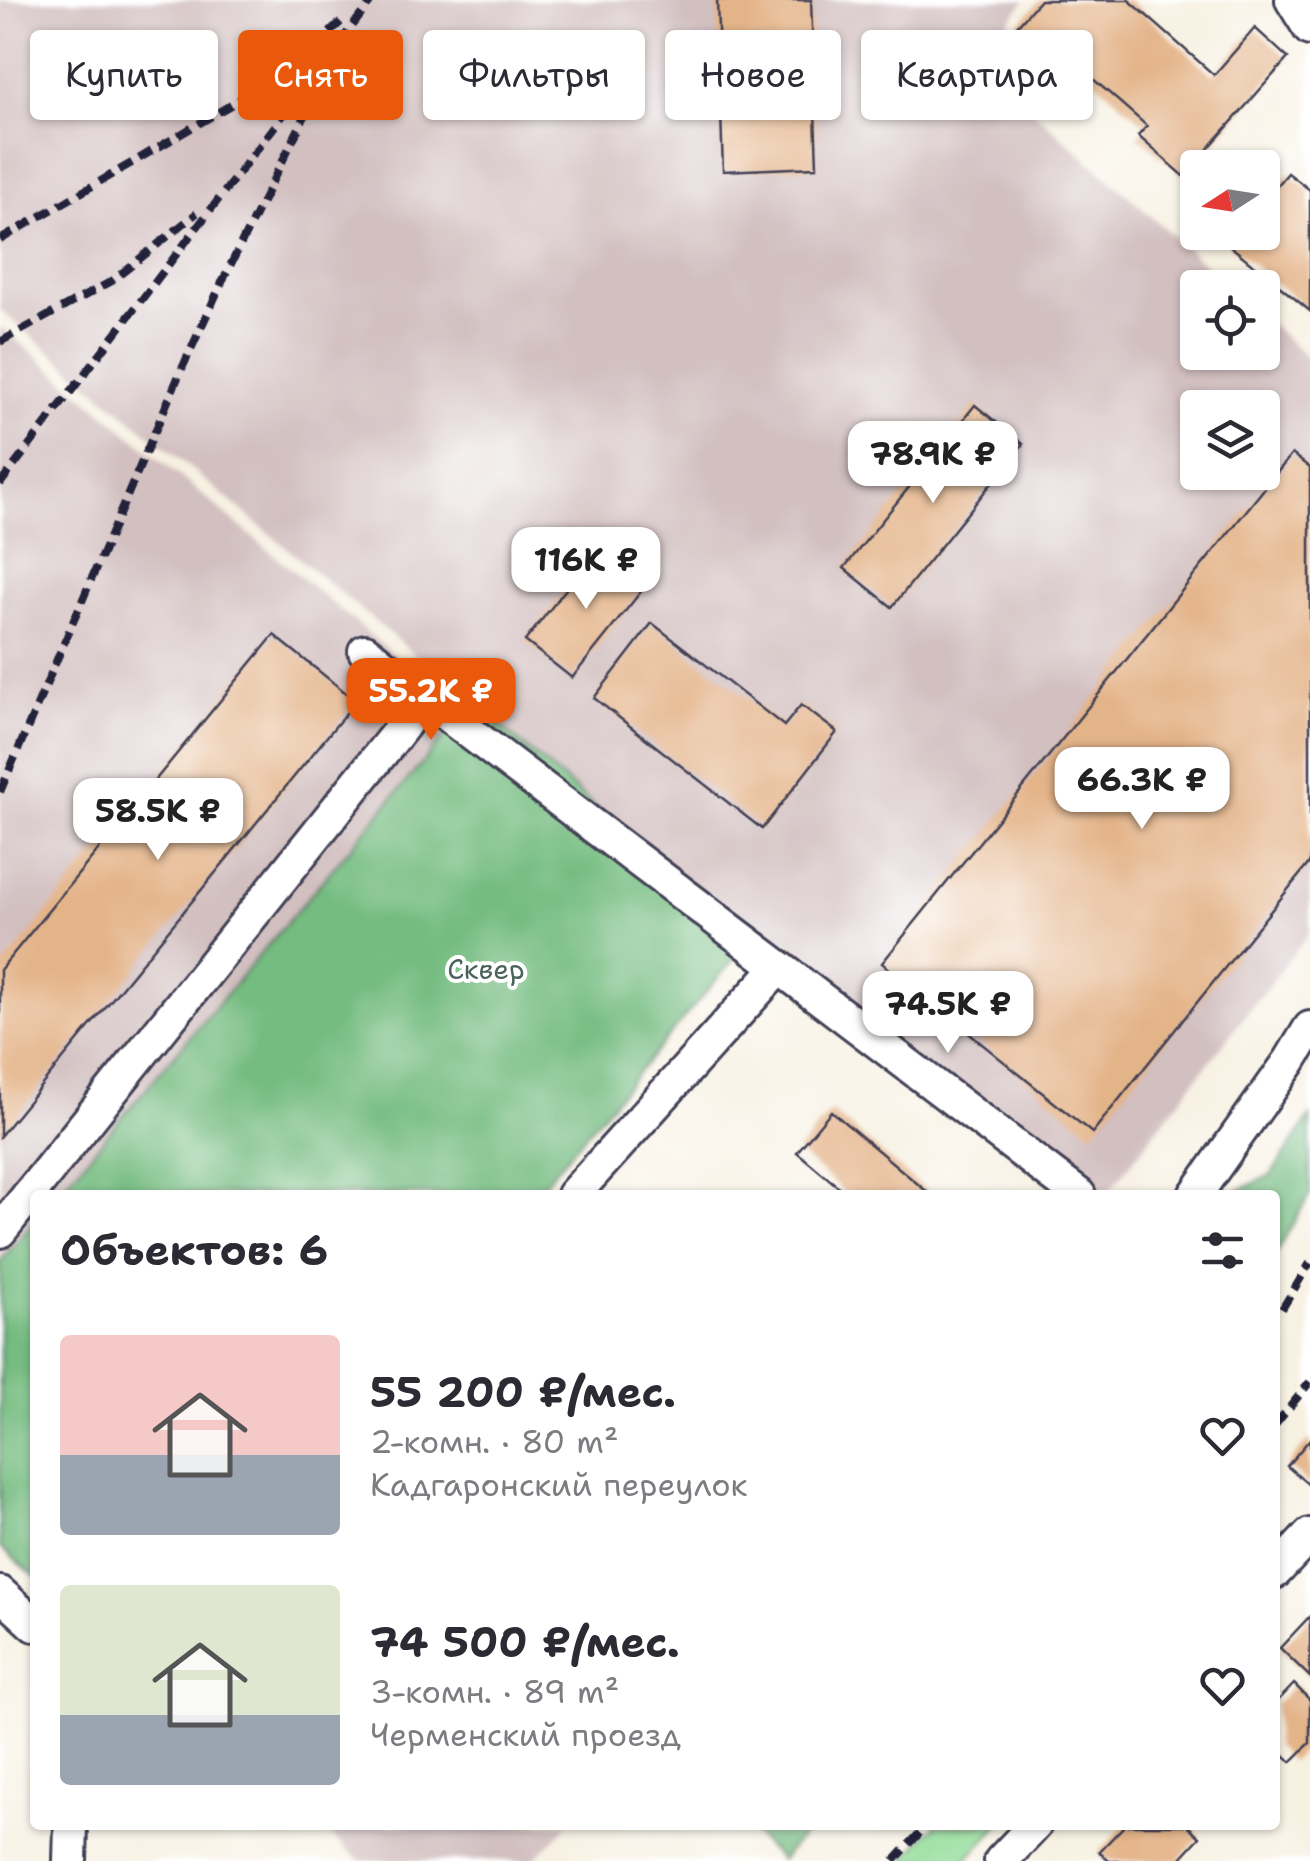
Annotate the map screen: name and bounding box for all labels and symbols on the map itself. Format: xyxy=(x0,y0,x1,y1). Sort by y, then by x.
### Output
north arrow xyxy=(1180,150,1280,250)
pin: 78.9K ₽ xyxy=(841,421,1025,506)
pin: 116K ₽ xyxy=(505,527,667,612)
pin: 55.2K ₽ xyxy=(339,658,523,743)
pin: 66.3K ₽ xyxy=(1050,747,1234,832)
pin: 58.5K ₽ xyxy=(66,778,250,863)
park label: Сквер xyxy=(447,950,525,988)
pin: 74.5K ₽ xyxy=(856,971,1040,1056)

